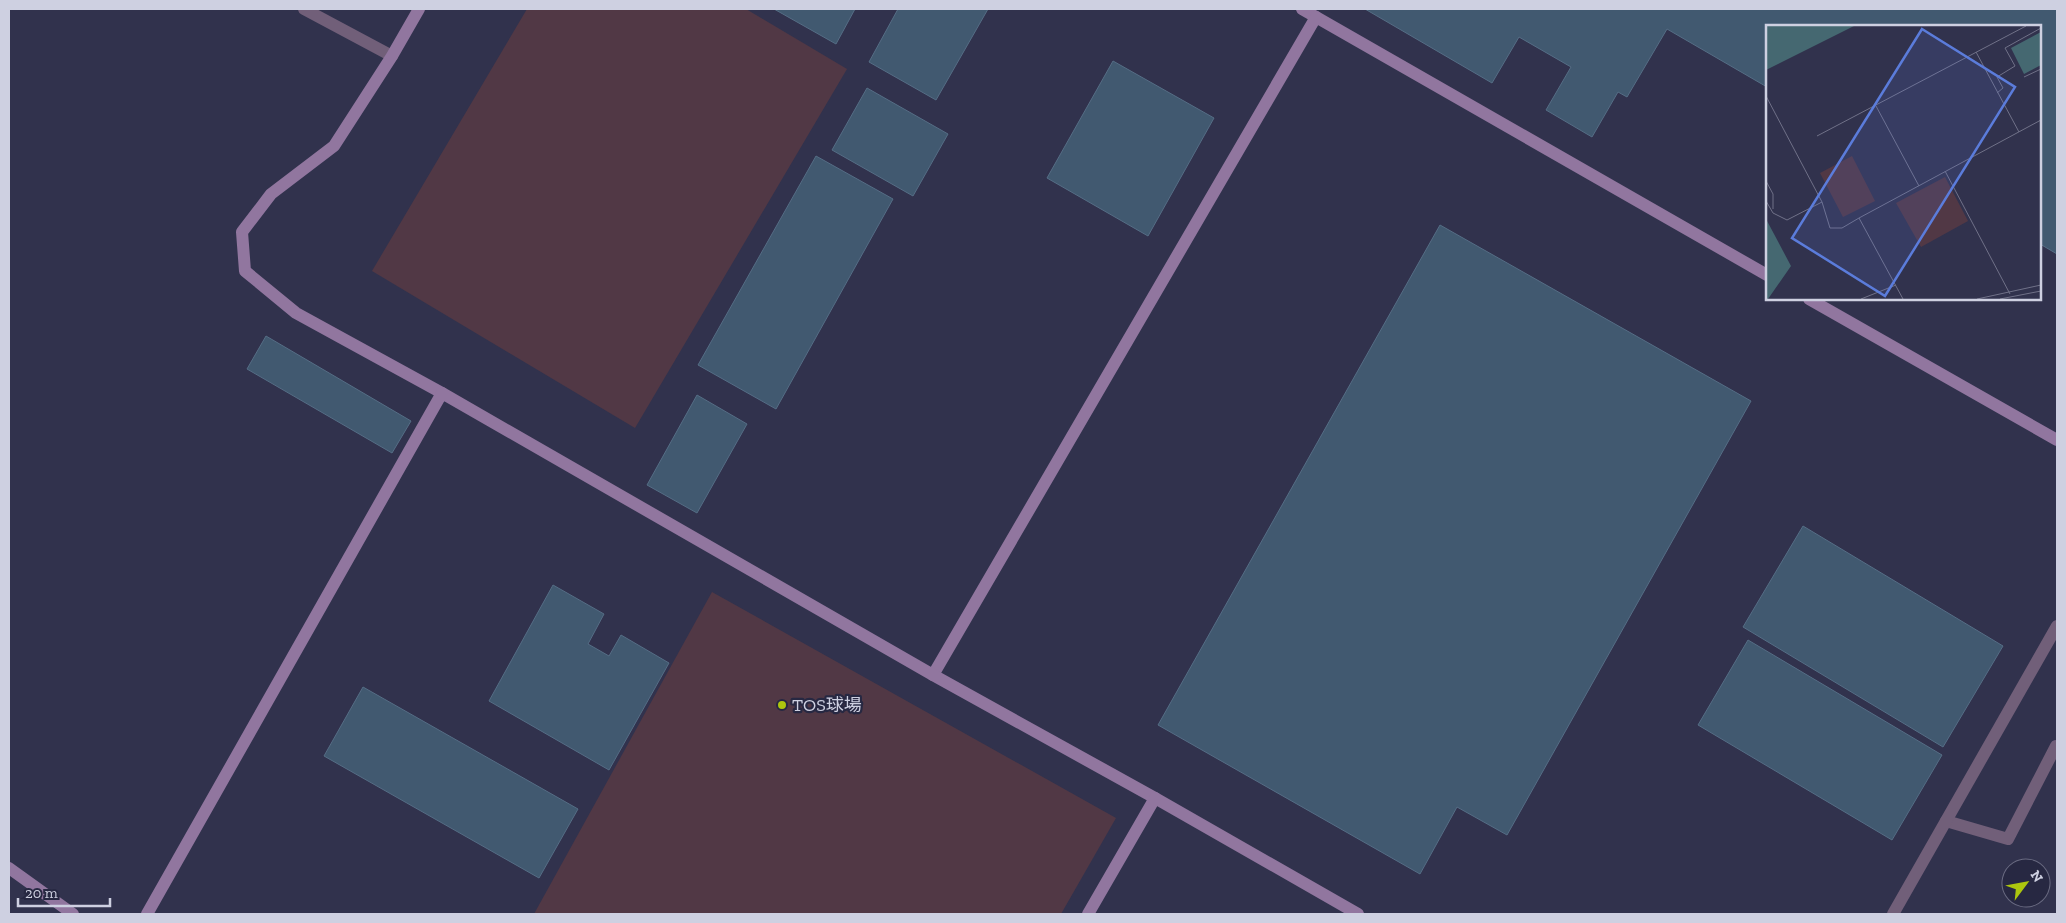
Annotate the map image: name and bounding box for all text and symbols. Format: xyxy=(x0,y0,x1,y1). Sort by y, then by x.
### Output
inset map xyxy=(1766,25,2041,300)
place label: TOS球場 xyxy=(792,694,862,716)
marker: TOS球場 xyxy=(776,699,788,711)
north arrow xyxy=(2001,858,2051,908)
text: N xyxy=(2027,867,2047,886)
scale bar xyxy=(18,876,110,908)
text: 20 m xyxy=(25,884,58,902)

